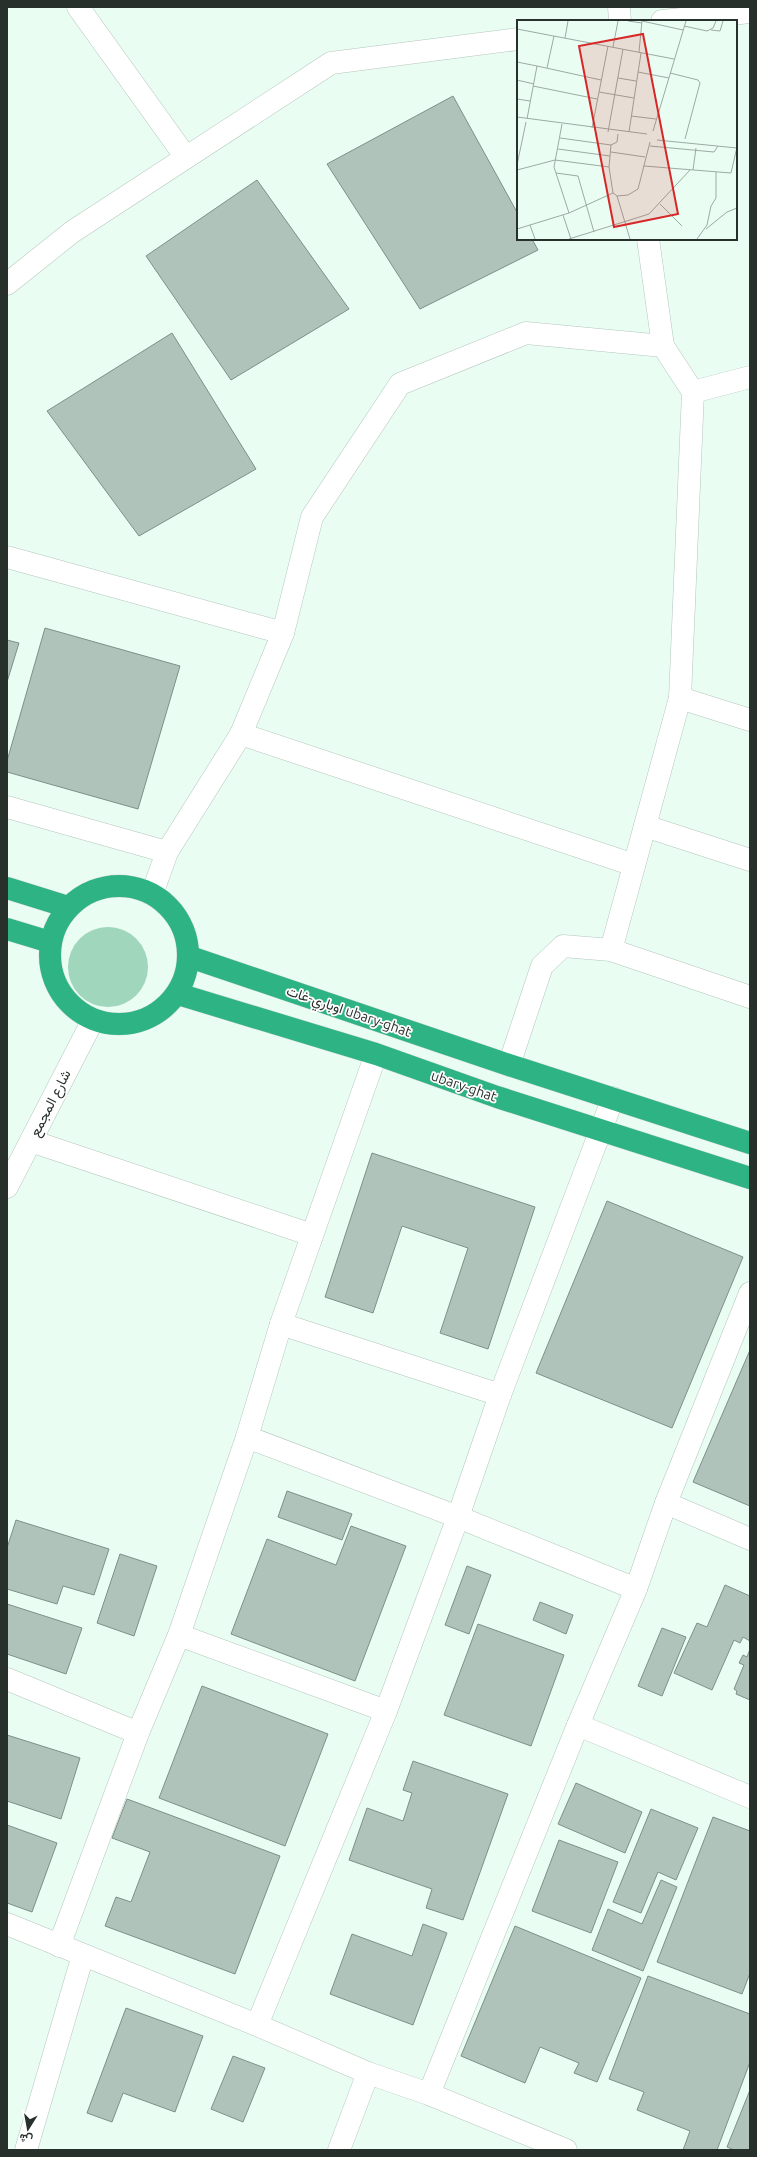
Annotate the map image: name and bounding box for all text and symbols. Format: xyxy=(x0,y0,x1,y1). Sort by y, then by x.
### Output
inset map xyxy=(517,20,737,240)
street label: اوباري-غات ubary-ghat xyxy=(283,982,414,1044)
street label: شارع المجمع xyxy=(26,1067,76,1140)
street label: ubary-ghat xyxy=(429,1067,499,1105)
north arrow xyxy=(8,2109,48,2149)
text: ش xyxy=(18,2131,34,2146)

